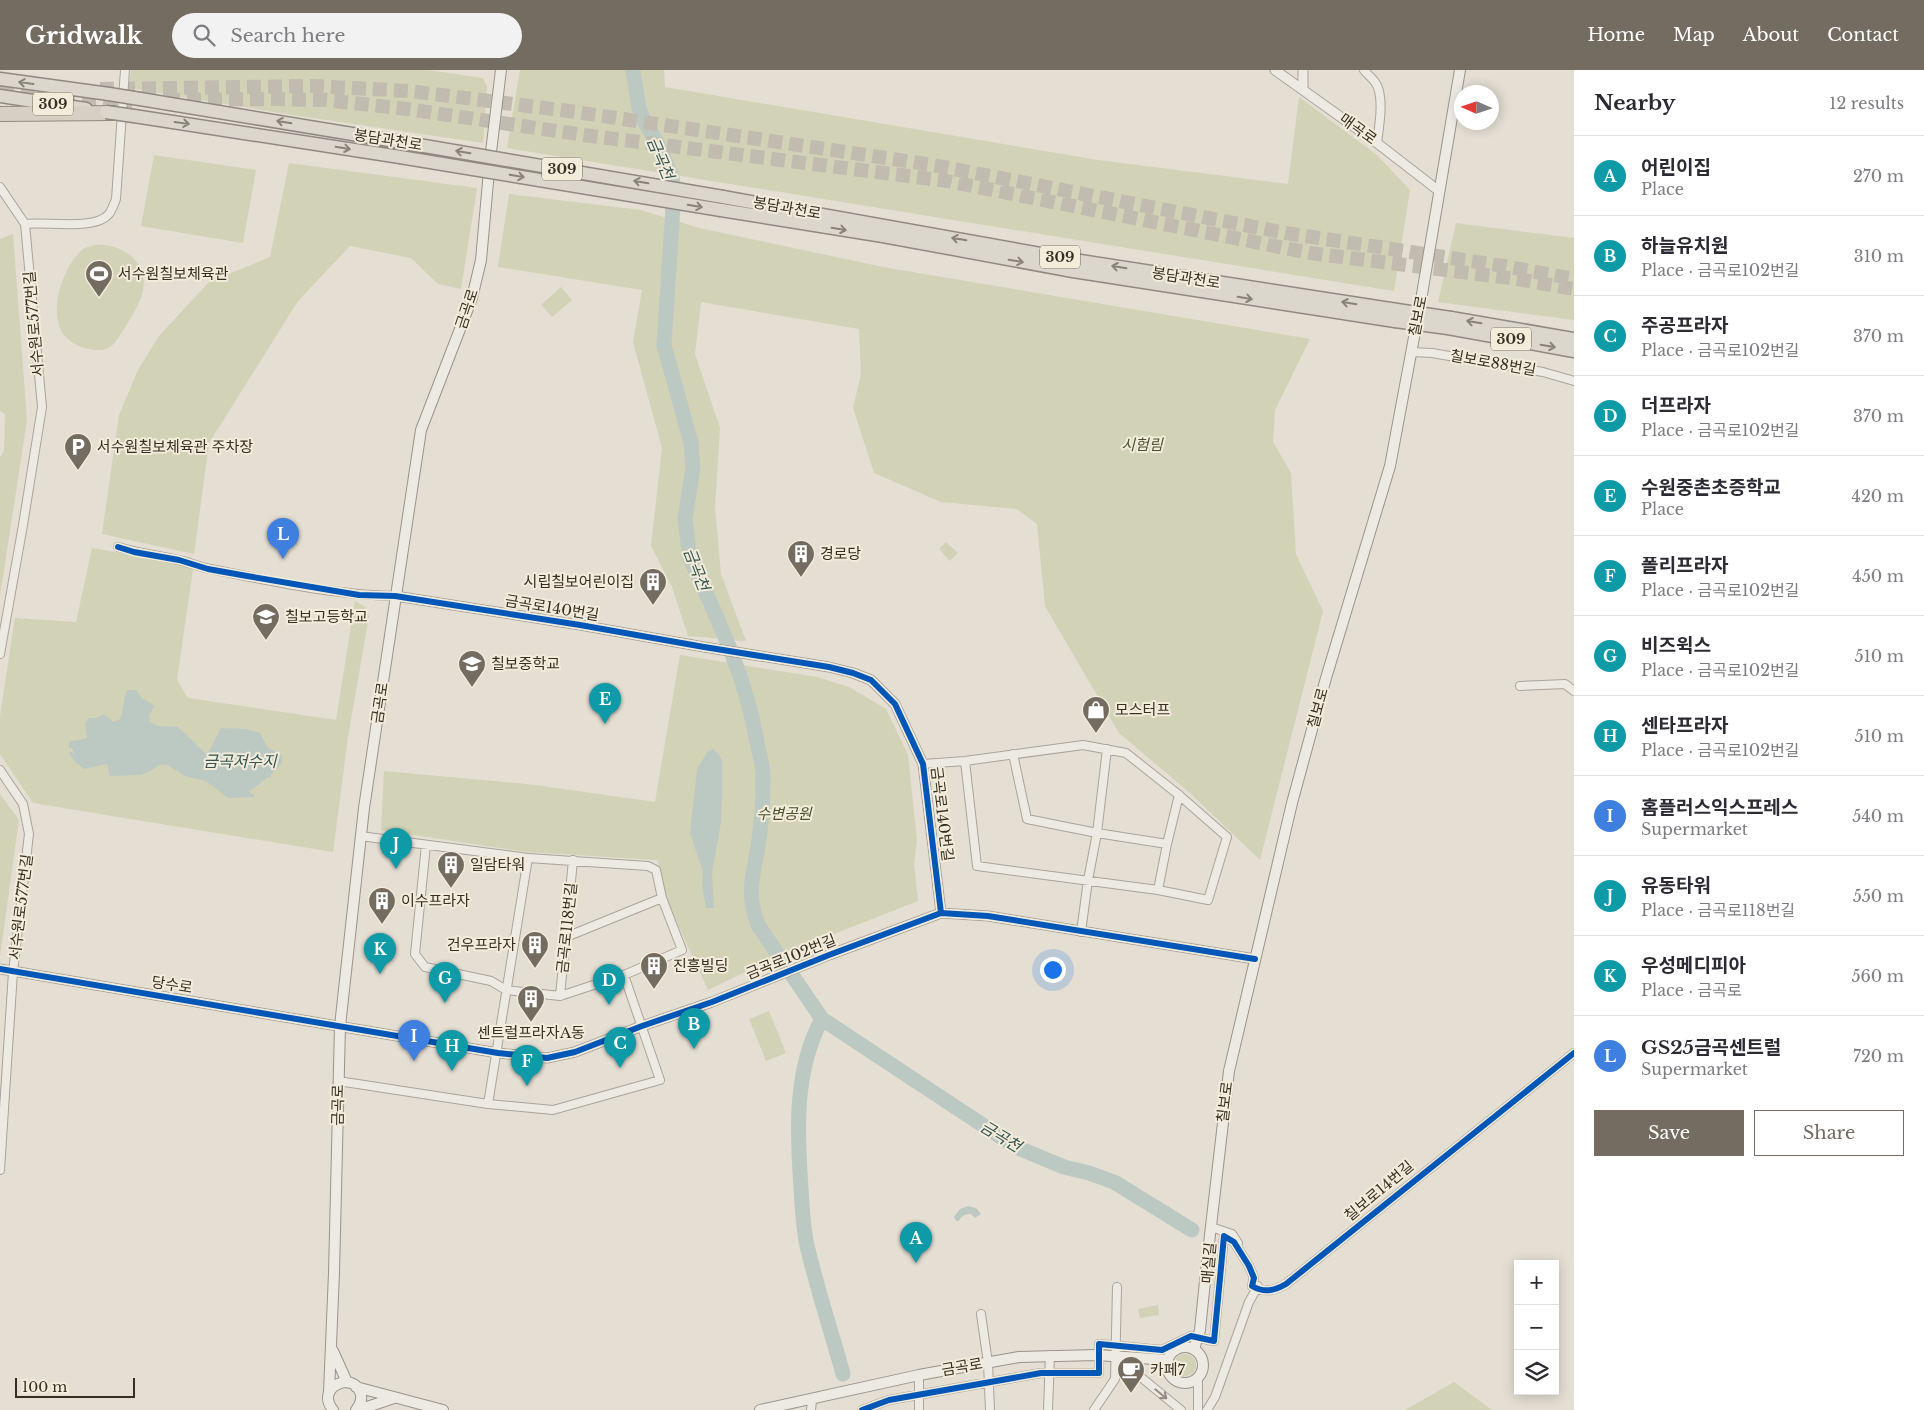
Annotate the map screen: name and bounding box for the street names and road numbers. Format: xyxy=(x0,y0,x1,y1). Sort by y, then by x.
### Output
road number: 309 xyxy=(33,92,73,116)
street label: 매곡로 xyxy=(1336,109,1381,148)
street label: 봉담과천로 xyxy=(353,125,424,154)
road number: 309 xyxy=(542,158,582,180)
street label: 봉담과천로 xyxy=(751,192,823,223)
road number: 309 xyxy=(1040,246,1080,268)
street label: 봉담과천로 xyxy=(1151,263,1222,292)
street label: 서수원로577번길 xyxy=(19,270,48,378)
street label: 금곡로 xyxy=(451,286,482,331)
street label: 칠보로 xyxy=(1404,294,1431,338)
road number: 309 xyxy=(1491,328,1531,350)
street label: 칠보로88번길 xyxy=(1449,346,1538,379)
street label: 금곡로140번길 xyxy=(504,591,601,624)
street label: 금곡로 xyxy=(367,681,392,725)
street label: 칠보로 xyxy=(1303,685,1332,730)
street label: 금곡로140번길 xyxy=(927,766,958,862)
street label: 서수원로577번길 xyxy=(5,853,36,961)
street label: 금곡로118번길 xyxy=(552,881,581,974)
street label: 금곡로102번길 xyxy=(743,930,839,983)
street label: 당수로 xyxy=(150,972,194,997)
street label: 칠보로 xyxy=(1213,1080,1236,1124)
street label: 금곡로 xyxy=(328,1084,347,1126)
street label: 칠보로14번길 xyxy=(1340,1156,1417,1225)
street label: 매실길 xyxy=(1197,1242,1220,1284)
street label: 금곡로 xyxy=(940,1354,984,1379)

